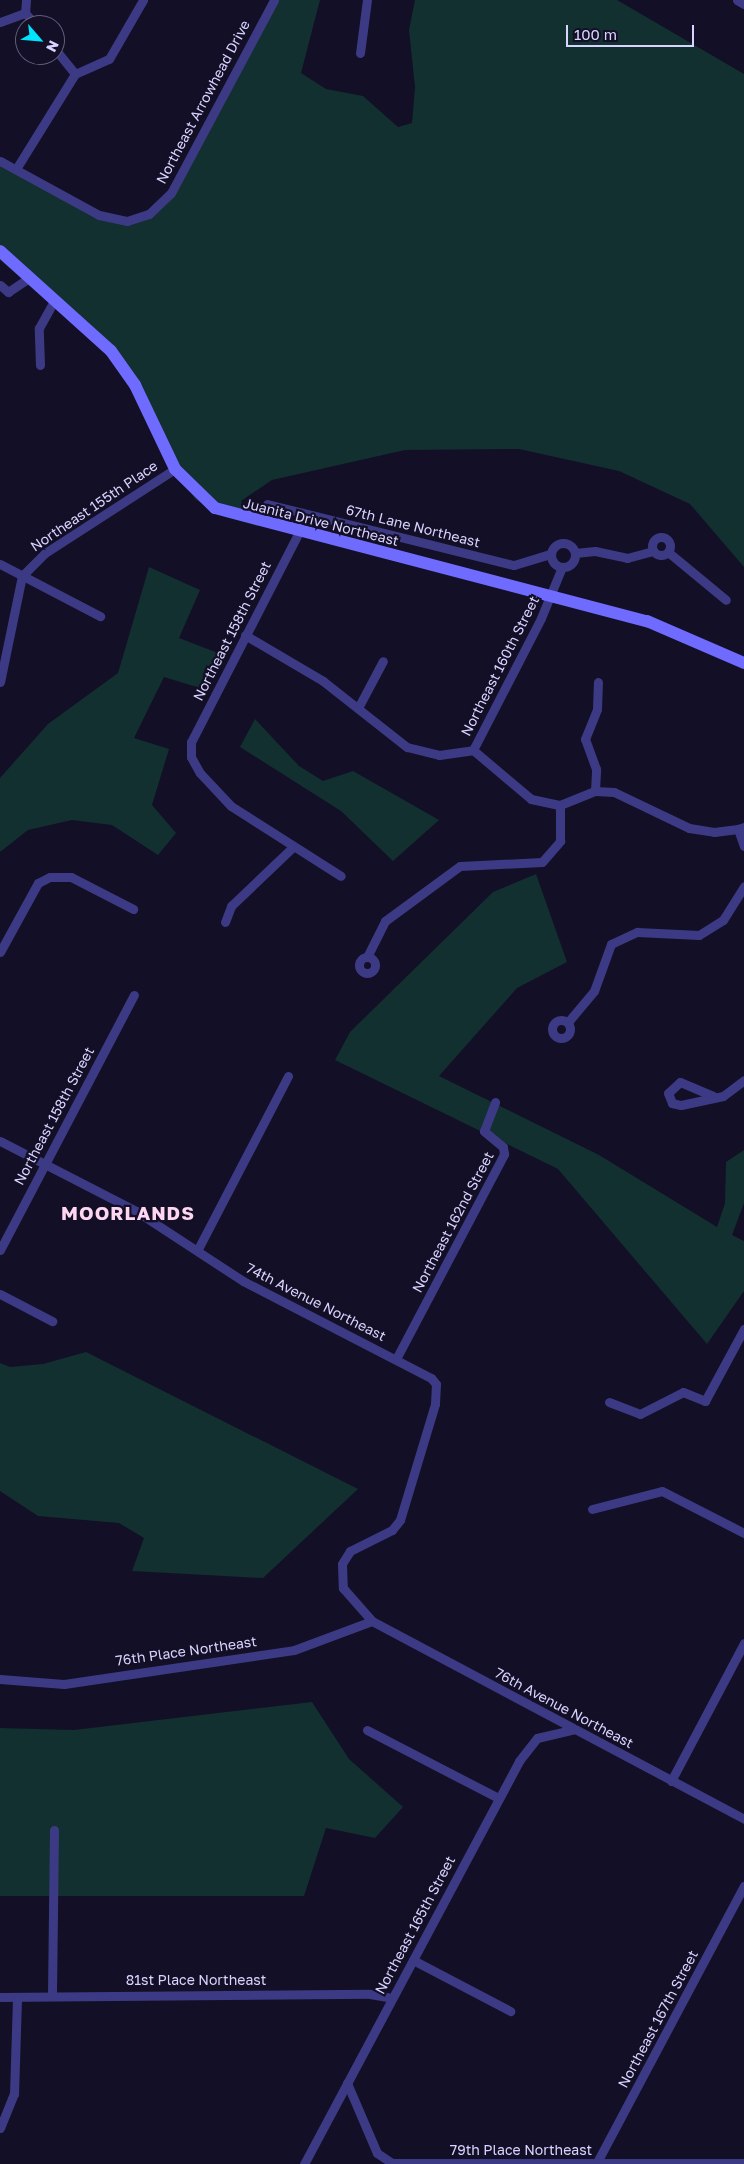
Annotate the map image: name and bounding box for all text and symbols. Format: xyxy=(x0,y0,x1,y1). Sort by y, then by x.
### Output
north arrow xyxy=(15,15,65,65)
scale bar xyxy=(569,15,696,47)
street label: Northeast Arrowhead Drive xyxy=(153,17,253,187)
text: 100 m xyxy=(574,25,617,43)
text: N xyxy=(43,38,63,55)
street label: Northeast 155th Place xyxy=(27,457,161,555)
street label: Juanita Drive Northeast xyxy=(241,495,401,549)
street label: 67th Lane Northeast xyxy=(344,501,482,551)
street label: Northeast 158th Street xyxy=(190,559,274,703)
street label: Northeast 160th Street xyxy=(457,593,543,739)
street label: Northeast 158th Street xyxy=(10,1044,98,1188)
street label: Northeast 162nd Street xyxy=(409,1149,497,1295)
district label: MOORLANDS xyxy=(60,1202,196,1224)
street label: 74th Avenue Northeast xyxy=(243,1259,389,1345)
street label: 76th Place Northeast xyxy=(114,1633,258,1669)
street label: 76th Avenue Northeast xyxy=(492,1664,636,1752)
street label: Northeast 165th Street xyxy=(371,1853,459,1997)
street label: Northeast 167th Street xyxy=(615,1947,701,2091)
street label: 81st Place Northeast xyxy=(126,1972,266,1988)
street label: 79th Place Northeast xyxy=(450,2142,592,2158)

